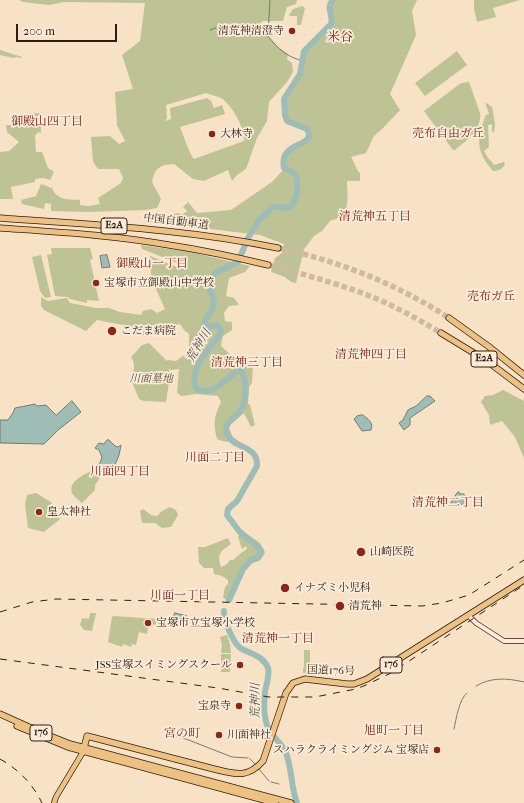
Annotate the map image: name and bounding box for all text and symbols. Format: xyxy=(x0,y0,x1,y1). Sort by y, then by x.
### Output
scale bar xyxy=(18,16,119,42)
text: 200 m xyxy=(23,24,55,38)
place label: 清荒神清澄寺 xyxy=(218,24,284,38)
marker: 清荒神清澄寺 xyxy=(287,26,297,36)
district label: 米谷 xyxy=(327,30,353,46)
district label: 御殿山四丁目 xyxy=(11,115,83,129)
place label: 大林寺 xyxy=(220,127,253,141)
district label: 売布自由ガ丘 xyxy=(412,127,484,141)
marker: 大林寺 xyxy=(207,129,217,139)
district label: 清荒神五丁目 xyxy=(339,210,411,224)
street label: 中国自動車道 xyxy=(142,211,210,233)
road number: E2A xyxy=(101,218,127,234)
district label: 御殿山一丁目 xyxy=(116,257,188,271)
place label: 宝塚市立御殿山中学校 xyxy=(104,276,214,290)
marker: 宝塚市立御殿山中学校 xyxy=(91,278,101,288)
district label: 売布ガ丘 xyxy=(467,290,515,304)
place label: こだま病院 xyxy=(121,324,176,338)
marker: こだま病院 xyxy=(106,325,118,337)
water label: 荒神川 xyxy=(184,327,214,365)
district label: 清荒神四丁目 xyxy=(335,348,407,362)
road number: E2A xyxy=(471,351,497,367)
district label: 清荒神三丁目 xyxy=(211,356,283,370)
park label: 川面墓地 xyxy=(129,372,173,386)
district label: 川面二丁目 xyxy=(185,451,245,465)
district label: 川面四丁目 xyxy=(90,465,150,479)
district label: 清荒神二丁目 xyxy=(412,496,484,510)
place label: 皇太神社 xyxy=(47,505,91,519)
marker: 皇太神社 xyxy=(34,507,44,517)
place label: 山崎医院 xyxy=(370,545,414,559)
marker: 山崎医院 xyxy=(355,546,367,558)
place label: イナズミ小児科 xyxy=(294,581,371,595)
marker: イナズミ小児科 xyxy=(279,582,291,594)
district label: 川面一丁目 xyxy=(150,589,210,603)
place label: 清荒神 xyxy=(349,599,382,613)
marker: 清荒神 xyxy=(334,600,346,612)
place label: 宝塚市立宝塚小学校 xyxy=(156,616,255,630)
marker: 宝塚市立宝塚小学校 xyxy=(143,618,153,628)
district label: 清荒神一丁目 xyxy=(242,632,314,646)
road number: 176 xyxy=(380,657,402,673)
place label: JSS宝塚スイミングスクール xyxy=(96,658,232,672)
marker: JSS宝塚スイミングスクール xyxy=(235,660,245,670)
street label: 国道176号 xyxy=(307,664,355,678)
water label: 荒神川 xyxy=(249,683,263,719)
place label: 宝泉寺 xyxy=(198,699,231,713)
marker: 宝泉寺 xyxy=(234,701,244,711)
district label: 旭町一丁目 xyxy=(364,724,424,738)
road number: 176 xyxy=(30,725,52,741)
district label: 宮の町 xyxy=(164,727,200,741)
place label: 川面神社 xyxy=(227,728,271,742)
marker: 川面神社 xyxy=(214,730,224,740)
place label: スハラクライミングジム 宝塚店 xyxy=(273,743,429,757)
marker: スハラクライミングジム 宝塚店 xyxy=(432,745,442,755)

